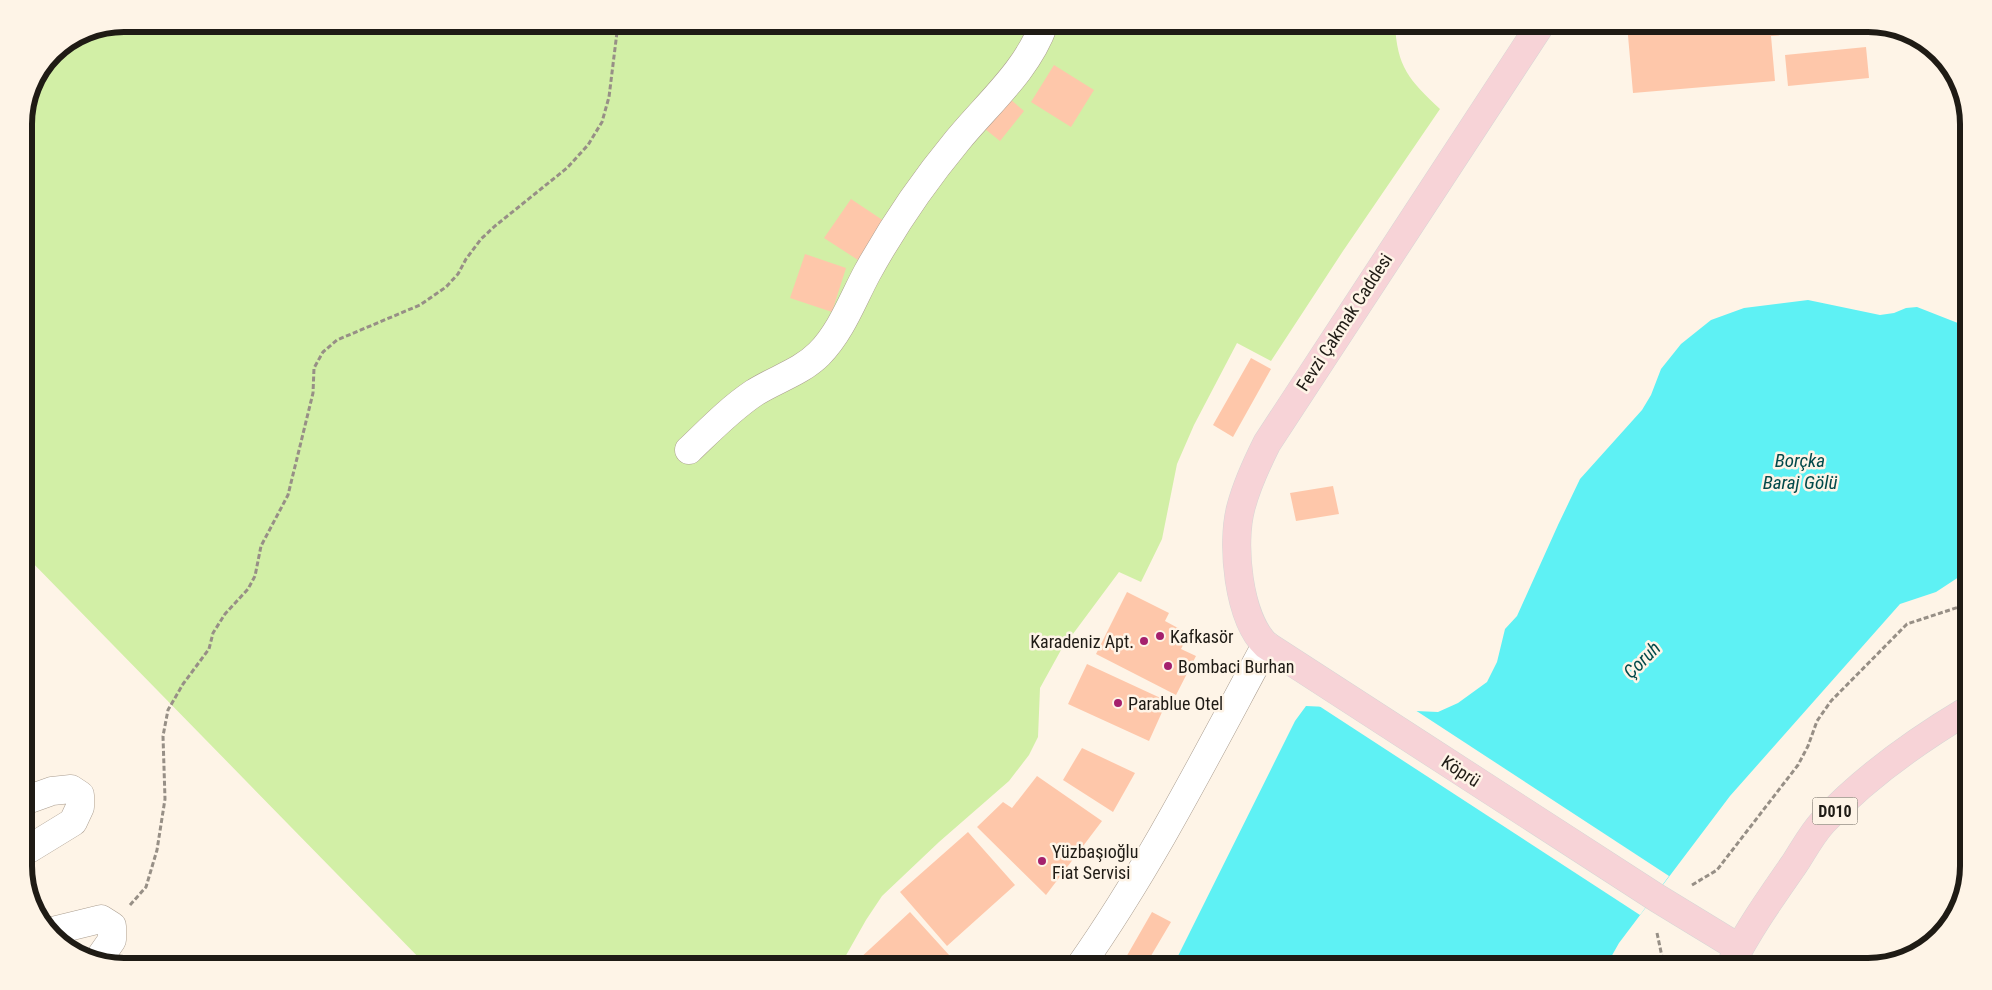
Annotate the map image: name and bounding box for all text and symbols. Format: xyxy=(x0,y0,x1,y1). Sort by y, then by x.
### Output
street label: Fevzi Çakmak Caddesi xyxy=(1292,249,1396,395)
water label: Borçka Baraj Gölü xyxy=(1763,449,1837,494)
place label: Kafkasör xyxy=(1170,626,1234,647)
marker: Kafkasör xyxy=(1154,630,1166,642)
place label: Karadeniz Apt. xyxy=(1030,631,1134,652)
marker: Karadeniz Apt. xyxy=(1138,635,1150,647)
water label: Çoruh xyxy=(1619,637,1665,683)
place label: Bombaci Burhan xyxy=(1178,656,1295,677)
marker: Bombaci Burhan xyxy=(1162,660,1174,672)
place label: Parablue Otel xyxy=(1128,693,1223,714)
marker: Parablue Otel xyxy=(1112,697,1124,709)
street label: Köprü xyxy=(1438,751,1484,791)
road number: D010 xyxy=(1812,798,1858,824)
place label: Yüzbaşıoğlu Fiat Servisi xyxy=(1052,841,1138,883)
marker: Yüzbaşıoğlu Fiat Servisi xyxy=(1036,855,1048,867)

